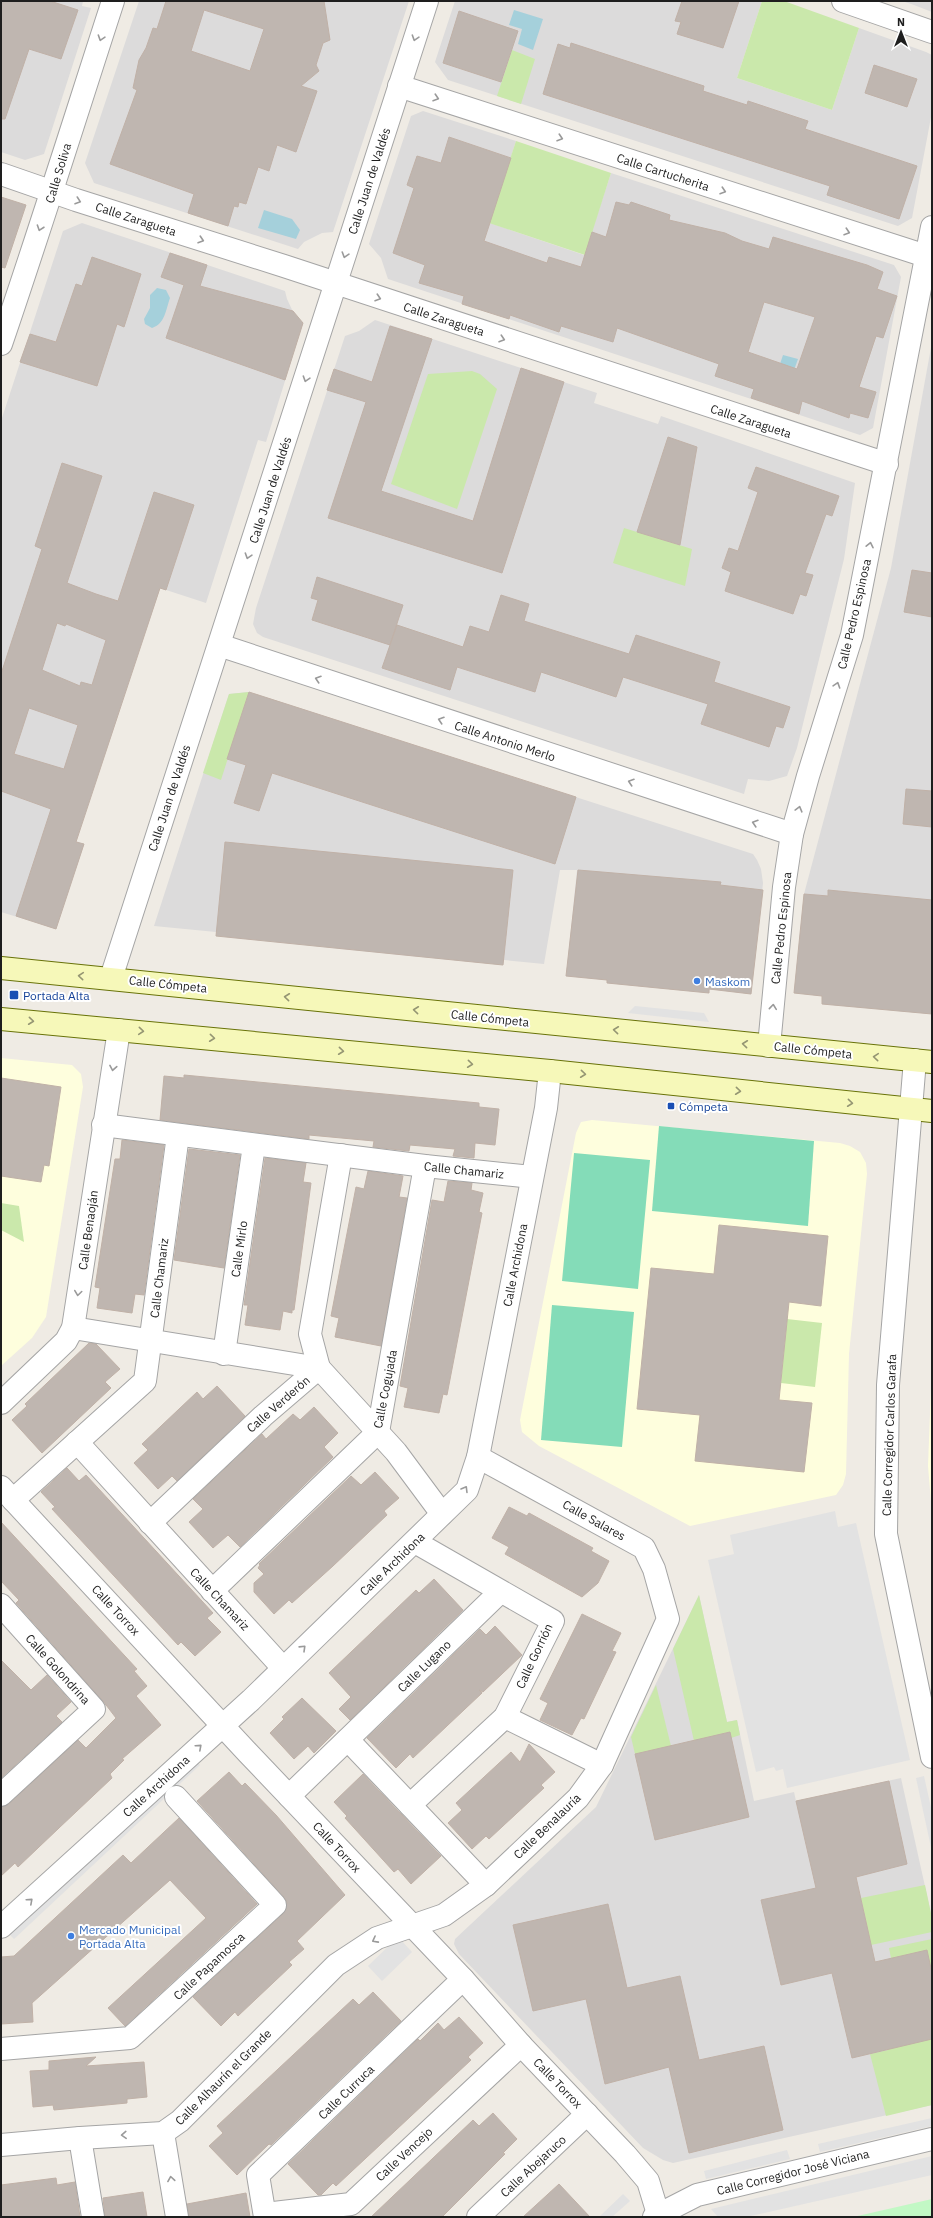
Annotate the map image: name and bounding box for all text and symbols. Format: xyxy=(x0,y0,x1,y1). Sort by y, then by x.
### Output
north arrow xyxy=(881,12,921,52)
text: N xyxy=(897,15,905,29)
one-way arrow xyxy=(97,34,106,41)
one-way arrow xyxy=(411,34,420,41)
one-way arrow xyxy=(433,93,440,102)
street label: Calle Juan de Valdés xyxy=(345,126,393,236)
one-way arrow xyxy=(556,134,563,142)
street label: Calle Soliva xyxy=(42,141,74,205)
street label: Calle Cartucherita xyxy=(615,150,712,194)
one-way arrow xyxy=(720,187,727,195)
one-way arrow xyxy=(74,196,81,204)
street label: Calle Zaragueta xyxy=(94,199,179,239)
one-way arrow xyxy=(37,225,45,232)
one-way arrow xyxy=(843,227,850,235)
one-way arrow xyxy=(198,235,205,244)
one-way arrow xyxy=(341,251,350,258)
one-way arrow xyxy=(375,293,382,302)
street label: Calle Zaragueta xyxy=(402,299,487,339)
one-way arrow xyxy=(498,334,505,342)
one-way arrow xyxy=(302,375,311,382)
street label: Calle Zaragueta xyxy=(709,401,794,441)
street label: Calle Juan de Valdés xyxy=(246,435,294,545)
one-way arrow xyxy=(866,542,874,548)
one-way arrow xyxy=(244,552,253,559)
street label: Calle Pedro Espinosa xyxy=(834,557,874,671)
one-way arrow xyxy=(315,675,322,684)
one-way arrow xyxy=(832,682,840,689)
one-way arrow xyxy=(438,716,445,724)
street label: Calle Antonio Merlo xyxy=(453,718,558,764)
street label: Calle Juan de Valdés xyxy=(145,743,193,853)
one-way arrow xyxy=(628,779,635,787)
one-way arrow xyxy=(794,806,803,813)
one-way arrow xyxy=(751,819,758,828)
street label: Calle Pedro Espinosa xyxy=(768,871,794,985)
one-way arrow xyxy=(78,971,84,980)
street label: Calle Cómpeta xyxy=(128,972,208,996)
place label: Maskom xyxy=(705,974,750,989)
marker: Maskom xyxy=(692,976,702,986)
place label: Portada Alta xyxy=(23,988,90,1003)
marker: Portada Alta xyxy=(8,989,20,1001)
one-way arrow xyxy=(284,992,290,1001)
one-way arrow xyxy=(768,1004,777,1010)
one-way arrow xyxy=(413,1006,419,1015)
street label: Calle Cómpeta xyxy=(450,1006,530,1030)
one-way arrow xyxy=(28,1017,34,1026)
one-way arrow xyxy=(613,1026,619,1035)
one-way arrow xyxy=(138,1027,144,1036)
one-way arrow xyxy=(209,1033,215,1042)
street label: Calle Cómpeta xyxy=(773,1038,853,1062)
one-way arrow xyxy=(742,1039,748,1048)
one-way arrow xyxy=(338,1046,344,1055)
one-way arrow xyxy=(873,1052,879,1061)
one-way arrow xyxy=(467,1059,473,1068)
one-way arrow xyxy=(109,1065,118,1071)
one-way arrow xyxy=(580,1070,586,1079)
one-way arrow xyxy=(735,1086,741,1095)
one-way arrow xyxy=(847,1098,853,1107)
place label: Cómpeta xyxy=(679,1099,728,1114)
marker: Cómpeta xyxy=(666,1101,676,1111)
street label: Calle Chamariz xyxy=(423,1158,505,1182)
street label: Calle Benaoján xyxy=(75,1189,101,1271)
street label: Calle Mirlo xyxy=(228,1220,250,1278)
street label: Calle Archidona xyxy=(500,1221,531,1308)
street label: Calle Chamariz xyxy=(147,1237,171,1319)
one-way arrow xyxy=(74,1290,83,1297)
street label: Calle Cogujada xyxy=(370,1348,400,1430)
street label: Calle Corregidor Carlos Garafa xyxy=(879,1353,899,1516)
street label: Calle Verderón xyxy=(243,1372,313,1436)
one-way arrow xyxy=(461,1486,468,1493)
street label: Calle Salares xyxy=(560,1497,628,1544)
street label: Calle Archidona xyxy=(356,1529,428,1599)
street label: Calle Chamariz xyxy=(187,1565,253,1634)
street label: Calle Torrox xyxy=(89,1581,143,1639)
street label: Calle Gorrión xyxy=(512,1621,556,1691)
street label: Calle Golondrina xyxy=(23,1631,94,1708)
street label: Calle Lugano xyxy=(394,1637,454,1695)
one-way arrow xyxy=(298,1646,306,1653)
one-way arrow xyxy=(194,1745,201,1752)
street label: Calle Archidona xyxy=(120,1752,193,1820)
street label: Calle Benalauría xyxy=(510,1790,584,1862)
street label: Calle Torrox xyxy=(310,1818,364,1876)
one-way arrow xyxy=(25,1898,33,1905)
place label: Mercado Municipal Portada Alta xyxy=(79,1922,181,1951)
street label: Calle Papamosca xyxy=(170,1929,248,2003)
marker: Mercado Municipal Portada Alta xyxy=(66,1931,76,1941)
one-way arrow xyxy=(372,1935,379,1943)
street label: Calle Alhaurín el Grande xyxy=(172,2025,275,2128)
street label: Calle Torrox xyxy=(530,2055,586,2111)
street label: Calle Curruca xyxy=(315,2061,378,2122)
street label: Calle Vencejo xyxy=(372,2124,436,2184)
one-way arrow xyxy=(121,2131,127,2140)
street label: Calle Abejaruco xyxy=(497,2132,569,2200)
street label: Calle Corregidor José Viciana xyxy=(715,2146,871,2198)
one-way arrow xyxy=(167,2175,176,2182)

